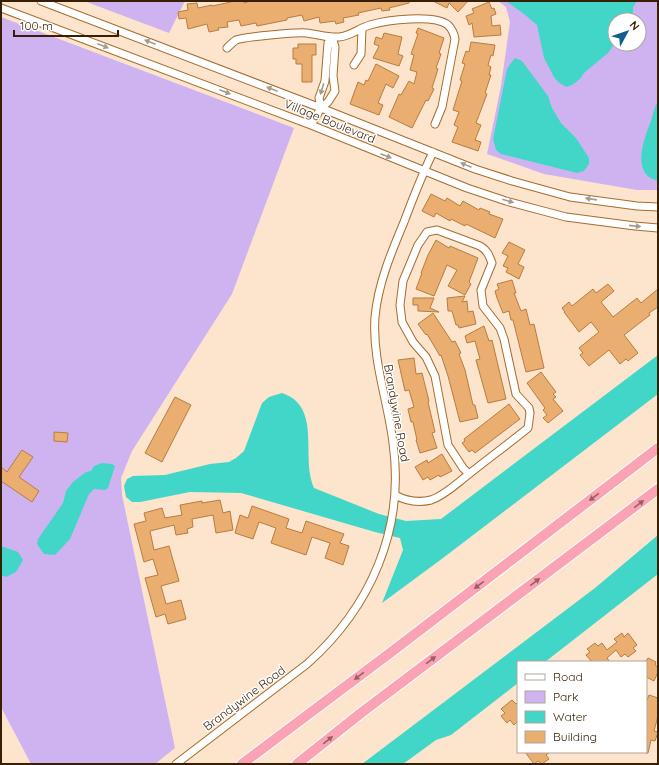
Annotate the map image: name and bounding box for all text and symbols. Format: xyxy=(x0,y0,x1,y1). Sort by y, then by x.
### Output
scale bar xyxy=(14,12,118,38)
north arrow xyxy=(607,12,647,52)
text: 100 m xyxy=(20,18,53,33)
text: N xyxy=(627,18,643,33)
one-way arrow xyxy=(144,39,156,45)
one-way arrow xyxy=(98,44,110,50)
one-way arrow xyxy=(319,83,325,95)
one-way arrow xyxy=(265,85,277,91)
one-way arrow xyxy=(219,90,231,96)
street label: Village Boulevard xyxy=(282,96,378,146)
one-way arrow xyxy=(381,153,393,159)
one-way arrow xyxy=(460,162,472,168)
one-way arrow xyxy=(585,196,598,203)
one-way arrow xyxy=(502,198,514,204)
one-way arrow xyxy=(629,223,641,229)
street label: Brandywine Road xyxy=(381,363,413,463)
one-way arrow xyxy=(588,493,599,501)
one-way arrow xyxy=(633,500,644,508)
one-way arrow xyxy=(529,578,540,586)
one-way arrow xyxy=(474,580,485,589)
one-way arrow xyxy=(426,657,436,665)
legend xyxy=(517,661,647,753)
street label: Brandywine Road xyxy=(200,662,288,734)
text: Road xyxy=(553,669,583,684)
one-way arrow xyxy=(354,672,364,680)
text: Park xyxy=(553,689,578,704)
text: Water xyxy=(553,709,588,724)
text: Building xyxy=(553,729,597,744)
one-way arrow xyxy=(322,735,333,744)

